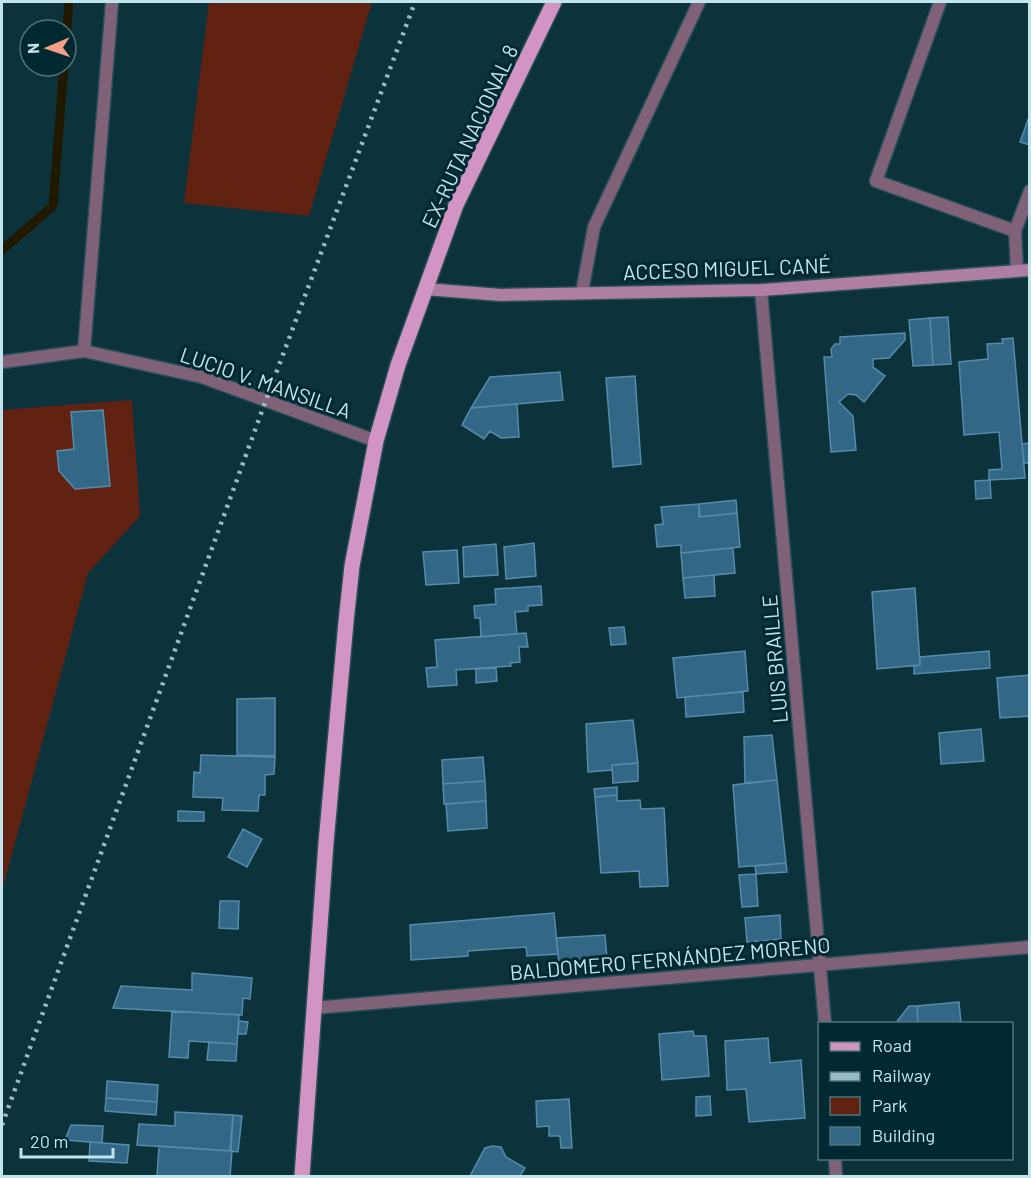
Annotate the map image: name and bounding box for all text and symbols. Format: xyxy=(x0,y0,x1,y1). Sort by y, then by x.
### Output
north arrow xyxy=(18,18,78,78)
street label: EX-RUTA NACIONAL 8 xyxy=(416,41,522,231)
text: N xyxy=(23,43,42,54)
street label: ACCESO MIGUEL CANÉ xyxy=(623,252,831,284)
street label: LUCIO V. MANSILLA xyxy=(177,341,355,423)
street label: LUIS BRAILLE xyxy=(756,594,792,724)
street label: BALDOMERO FERNÁNDEZ MORENO xyxy=(509,932,831,984)
legend xyxy=(818,1022,1013,1160)
text: Road xyxy=(872,1034,912,1056)
text: Railway xyxy=(872,1064,931,1086)
text: Park xyxy=(872,1094,907,1116)
scale bar xyxy=(21,1121,112,1159)
text: Building xyxy=(872,1124,935,1146)
text: 20 m xyxy=(30,1130,68,1152)

